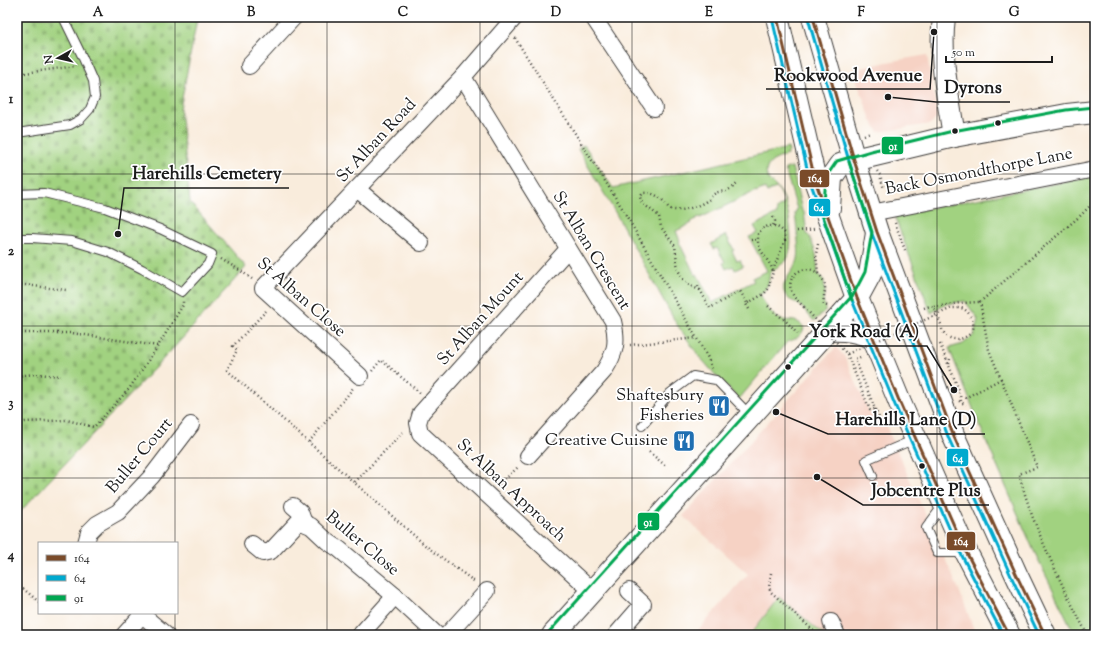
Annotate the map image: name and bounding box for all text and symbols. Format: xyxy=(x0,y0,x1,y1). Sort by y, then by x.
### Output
text: A xyxy=(93,4,104,22)
text: B xyxy=(247,4,256,22)
text: C xyxy=(398,4,408,22)
text: D xyxy=(551,4,561,22)
text: E xyxy=(705,4,713,22)
text: F xyxy=(857,4,865,22)
text: G xyxy=(1009,4,1020,22)
north arrow xyxy=(38,38,78,78)
scale bar xyxy=(946,38,1052,64)
text: 50 m xyxy=(951,44,975,62)
text: N xyxy=(41,54,58,66)
callout: Rookwood Avenue xyxy=(766,59,930,89)
text: Rookwood Avenue xyxy=(774,64,923,90)
callout: Dyrons xyxy=(936,72,1010,102)
text: Dyrons xyxy=(944,76,1002,102)
text: 1 xyxy=(9,91,14,109)
street label: St Alban Road xyxy=(332,93,423,188)
unlabelled marker xyxy=(993,118,1003,128)
unlabelled marker xyxy=(950,126,960,136)
line badge: 91 xyxy=(881,136,904,155)
text: 91 xyxy=(888,139,898,155)
street label: Back Osmondthorpe Lane xyxy=(883,142,1075,202)
callout: Harehills Cemetery xyxy=(124,158,289,188)
text: Harehills Cemetery xyxy=(132,162,282,188)
line badge: 164 xyxy=(799,169,830,188)
text: 164 xyxy=(807,171,823,187)
street label: St Alban Crescent xyxy=(546,187,636,315)
line badge: 64 xyxy=(808,198,831,217)
text: 64 xyxy=(814,200,825,216)
text: 2 xyxy=(8,243,15,261)
street label: St Alban Close xyxy=(251,252,351,344)
street label: St Alban Mount xyxy=(432,267,530,371)
callout: York Road (A) xyxy=(801,316,927,346)
text: York Road (A) xyxy=(809,320,919,346)
unlabelled marker xyxy=(783,362,793,372)
place label: Shaftesbury Fisheries xyxy=(616,384,705,428)
restaurant icon: Shaftesbury Fisheries xyxy=(706,393,732,419)
text: 3 xyxy=(8,395,14,413)
callout: Harehills Lane (D) xyxy=(828,404,985,434)
text: Harehills Lane (D) xyxy=(836,408,976,434)
street label: Buller Court xyxy=(101,413,179,499)
restaurant icon: Creative Cuisine xyxy=(671,428,697,454)
place label: Creative Cuisine xyxy=(545,429,668,453)
street label: St Alban Approach xyxy=(451,434,571,548)
line badge: 64 xyxy=(946,448,969,467)
text: 64 xyxy=(953,451,964,467)
unlabelled marker xyxy=(917,461,927,471)
callout: Jobcentre Plus xyxy=(863,475,989,505)
text: Jobcentre Plus xyxy=(869,479,981,505)
street label: Buller Close xyxy=(320,506,404,582)
line badge: 91 xyxy=(637,512,660,531)
text: 91 xyxy=(643,515,653,531)
line badge: 164 xyxy=(946,531,976,551)
text: 164 xyxy=(953,534,969,550)
legend xyxy=(38,542,178,614)
text: 4 xyxy=(7,547,15,565)
text: 164 xyxy=(74,550,90,568)
text: 64 xyxy=(74,570,86,588)
text: 91 xyxy=(74,590,84,608)

